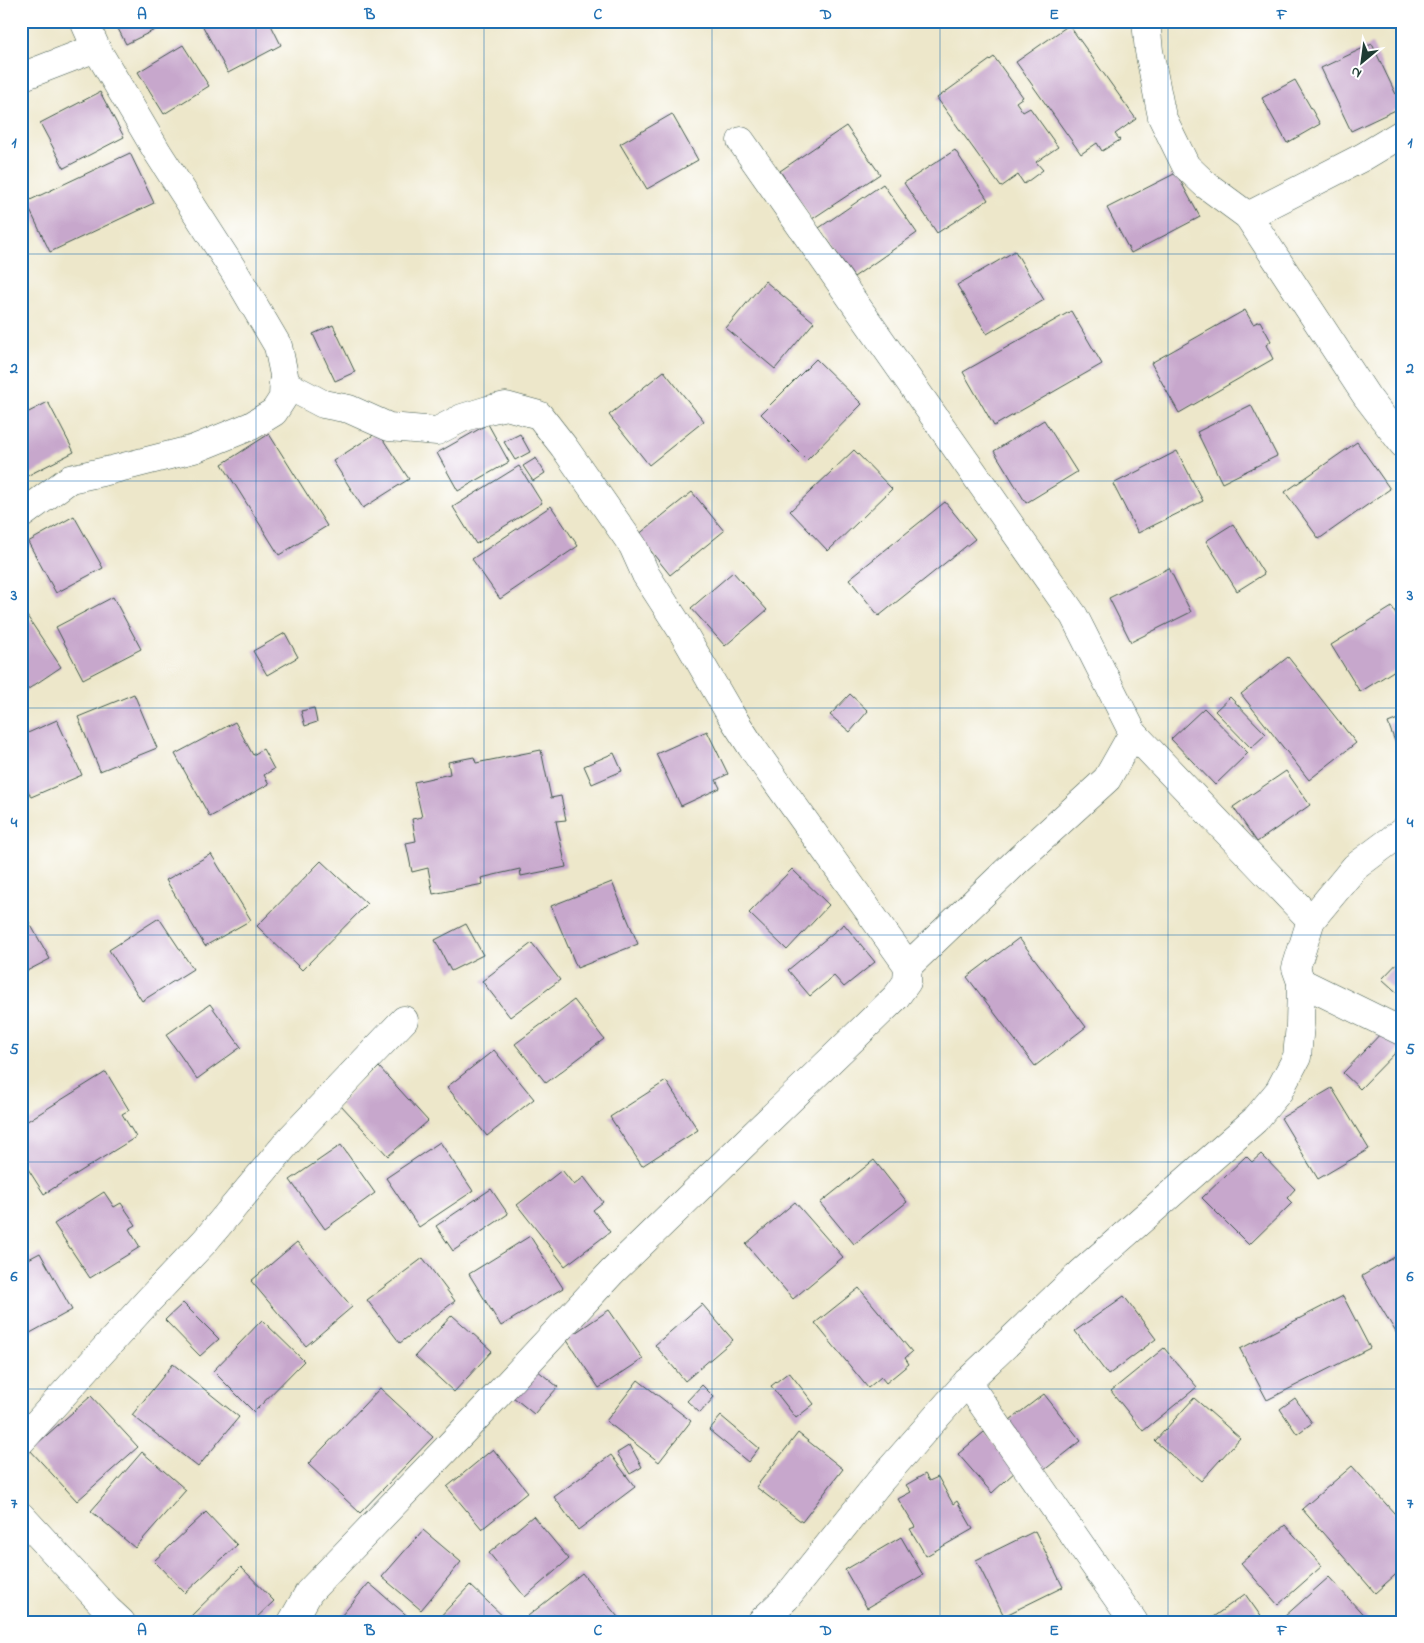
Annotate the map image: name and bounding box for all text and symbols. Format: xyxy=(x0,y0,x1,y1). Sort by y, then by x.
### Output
text: A xyxy=(137,3,147,27)
text: B xyxy=(364,3,376,27)
text: C xyxy=(594,3,603,27)
text: D xyxy=(819,3,832,27)
text: E xyxy=(1049,3,1059,27)
text: F xyxy=(1276,3,1288,27)
north arrow xyxy=(1336,38,1386,88)
text: N xyxy=(1347,61,1366,84)
text: 1 xyxy=(11,131,17,155)
text: 1 xyxy=(1407,131,1413,155)
text: 2 xyxy=(9,357,18,381)
text: 2 xyxy=(1405,357,1414,381)
text: 3 xyxy=(10,584,18,608)
text: 3 xyxy=(1406,584,1414,608)
text: 4 xyxy=(10,811,18,835)
text: 4 xyxy=(1406,811,1414,835)
text: 5 xyxy=(9,1038,19,1062)
text: 5 xyxy=(1405,1038,1415,1062)
text: 6 xyxy=(9,1265,18,1289)
text: 6 xyxy=(1405,1265,1414,1289)
text: 7 xyxy=(11,1492,18,1516)
text: 7 xyxy=(1407,1492,1414,1516)
text: A xyxy=(137,1619,147,1643)
text: B xyxy=(364,1619,376,1643)
text: C xyxy=(594,1619,603,1643)
text: D xyxy=(819,1619,832,1643)
text: E xyxy=(1049,1619,1059,1643)
text: F xyxy=(1276,1619,1288,1643)

